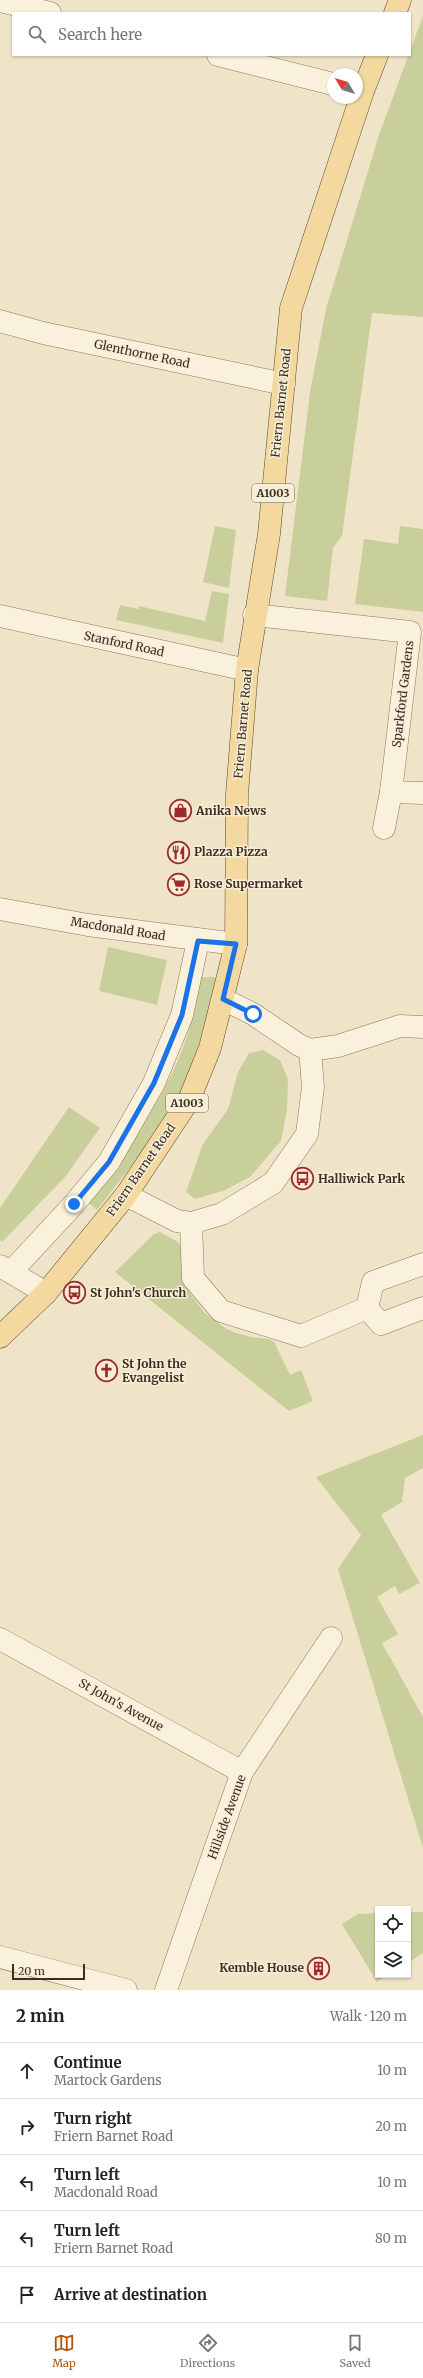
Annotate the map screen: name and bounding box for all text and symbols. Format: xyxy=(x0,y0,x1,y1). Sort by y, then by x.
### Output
search box xyxy=(12,12,411,56)
icon: search xyxy=(26,23,48,45)
text: Search here xyxy=(58,25,142,44)
north arrow xyxy=(327,68,363,104)
street label: Glenthorne Road xyxy=(93,336,191,371)
street label: Friern Barnet Road xyxy=(267,348,294,458)
road number: A1003 xyxy=(252,484,294,502)
street label: Stanford Road xyxy=(83,628,166,659)
street label: Sparkford Gardens xyxy=(388,639,417,748)
street label: Friern Barnet Road xyxy=(230,669,255,779)
shop icon: Anika News xyxy=(167,798,193,824)
place label: Anika News xyxy=(195,803,266,818)
restaurant icon: Plazza Pizza xyxy=(166,839,192,865)
place label: Plazza Pizza xyxy=(194,844,268,859)
supermarket icon: Rose Supermarket xyxy=(166,871,192,897)
place label: Rose Supermarket xyxy=(194,876,303,891)
street label: Macdonald Road xyxy=(70,914,167,943)
route start xyxy=(244,1005,262,1023)
road number: A1003 xyxy=(166,1094,208,1112)
street label: Friern Barnet Road xyxy=(103,1120,178,1219)
bus stop icon: Halliwick Park xyxy=(289,1166,315,1192)
place label: Halliwick Park xyxy=(318,1171,405,1186)
route end xyxy=(65,1195,83,1213)
bus stop icon: St John's Church xyxy=(61,1280,87,1306)
place label: St John's Church xyxy=(90,1285,186,1300)
place label: St John the Evangelist xyxy=(122,1356,187,1385)
church icon: St John the Evangelist xyxy=(94,1358,120,1384)
street label: St John's Avenue xyxy=(76,1675,166,1734)
street label: Hillside Avenue xyxy=(204,1772,249,1861)
map controls xyxy=(375,1906,411,1978)
button: locate xyxy=(375,1906,411,1942)
button: layers xyxy=(375,1942,411,1978)
building icon: Kemble House xyxy=(306,1955,332,1981)
place label: Kemble House xyxy=(219,1960,304,1975)
scale bar xyxy=(12,1962,85,1981)
text: 20 m xyxy=(18,1964,45,1978)
text: 2 min xyxy=(16,2005,64,2027)
text: Walk · 120 m xyxy=(330,2008,407,2025)
text: Continue xyxy=(54,2053,122,2072)
icon: ahead xyxy=(16,2060,38,2082)
text: 10 m xyxy=(377,2062,407,2079)
text: Martock Gardens xyxy=(54,2072,162,2089)
text: Turn right xyxy=(54,2109,132,2128)
icon: right xyxy=(16,2116,38,2138)
text: 20 m xyxy=(375,2118,407,2135)
text: Friern Barnet Road xyxy=(54,2128,173,2145)
text: Turn left xyxy=(54,2165,120,2184)
icon: left xyxy=(16,2172,38,2194)
text: 10 m xyxy=(377,2174,407,2191)
text: Macdonald Road xyxy=(54,2184,158,2201)
text: Turn left xyxy=(54,2221,120,2240)
icon: left xyxy=(16,2228,38,2250)
text: 80 m xyxy=(375,2230,407,2247)
text: Friern Barnet Road xyxy=(54,2240,173,2257)
icon: arrive xyxy=(16,2284,38,2306)
text: Arrive at destination xyxy=(54,2285,207,2304)
tab: Map xyxy=(52,2332,76,2370)
tab: Directions xyxy=(180,2332,235,2370)
tab: Saved xyxy=(340,2332,371,2370)

